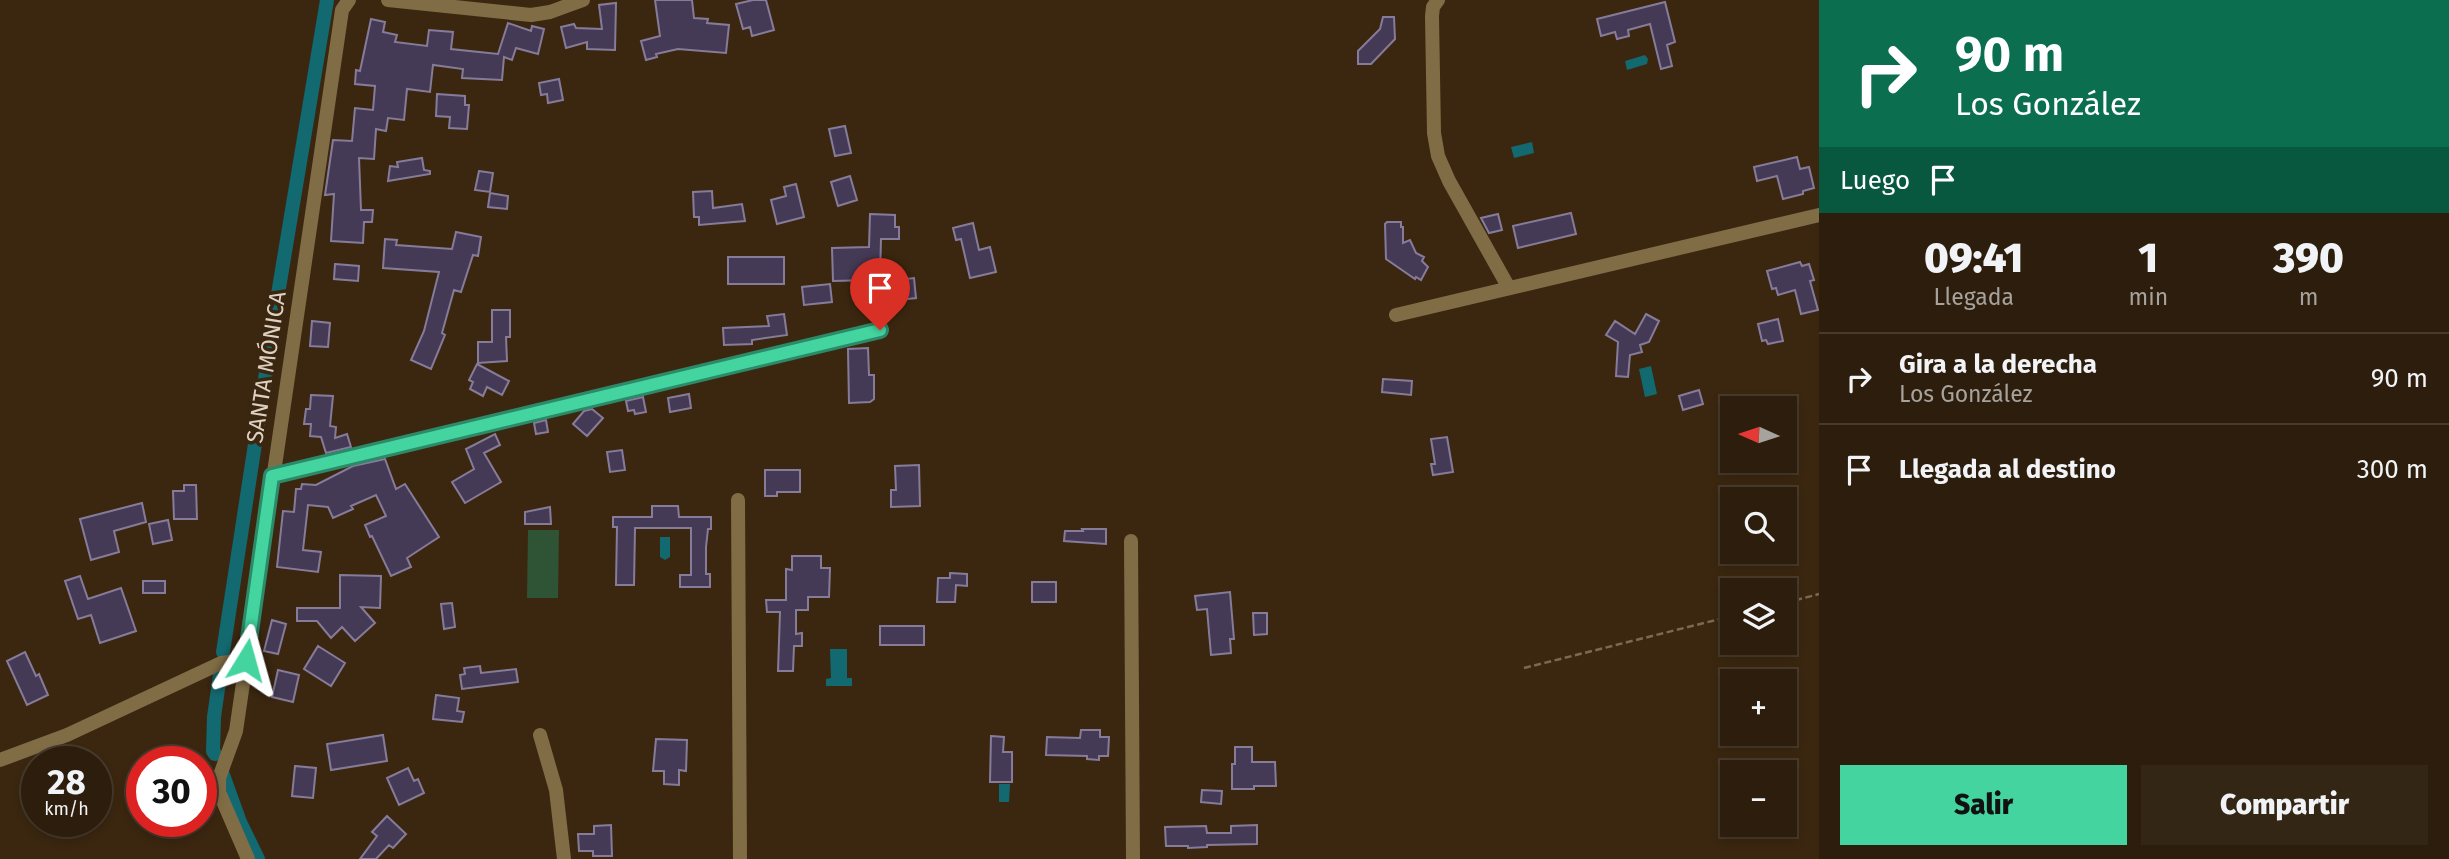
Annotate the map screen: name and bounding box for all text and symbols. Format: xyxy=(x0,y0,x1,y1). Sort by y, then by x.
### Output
text: 90 m xyxy=(1955,25,2064,84)
icon: right xyxy=(1840,28,1931,119)
text: Los González xyxy=(1955,85,2141,123)
icon: arrive xyxy=(1924,161,1962,199)
text: Luego xyxy=(1840,165,1910,196)
text: 09:41 xyxy=(1924,233,2023,283)
text: 1 xyxy=(2138,233,2158,283)
text: 390 xyxy=(2273,233,2344,283)
pin xyxy=(850,258,910,330)
icon: arrive xyxy=(861,269,899,307)
text: Llegada xyxy=(1933,283,2014,311)
text: min xyxy=(2128,283,2168,311)
text: m xyxy=(2299,283,2318,311)
street label: SANTA MÓNICA xyxy=(239,288,292,445)
text: Gira a la derecha xyxy=(1899,349,2097,380)
icon: right xyxy=(1840,360,1878,398)
text: 90 m xyxy=(2371,363,2428,394)
text: Los González xyxy=(1899,380,2033,408)
north arrow xyxy=(1720,396,1797,472)
map controls xyxy=(1720,396,1797,837)
icon: arrive xyxy=(1840,451,1878,489)
text: Llegada al destino xyxy=(1899,454,2116,485)
text: 300 m xyxy=(2357,454,2428,485)
button: search xyxy=(1720,487,1797,564)
button: layers xyxy=(1720,578,1797,655)
position arrow xyxy=(209,623,283,697)
button: + xyxy=(1720,669,1797,746)
speed limit sign: 30 xyxy=(126,746,217,837)
button: − xyxy=(1720,760,1797,837)
text: 28 xyxy=(47,761,86,803)
button: Salir xyxy=(1840,765,2127,845)
button: Compartir xyxy=(2141,765,2428,845)
text: km/h xyxy=(44,798,89,820)

